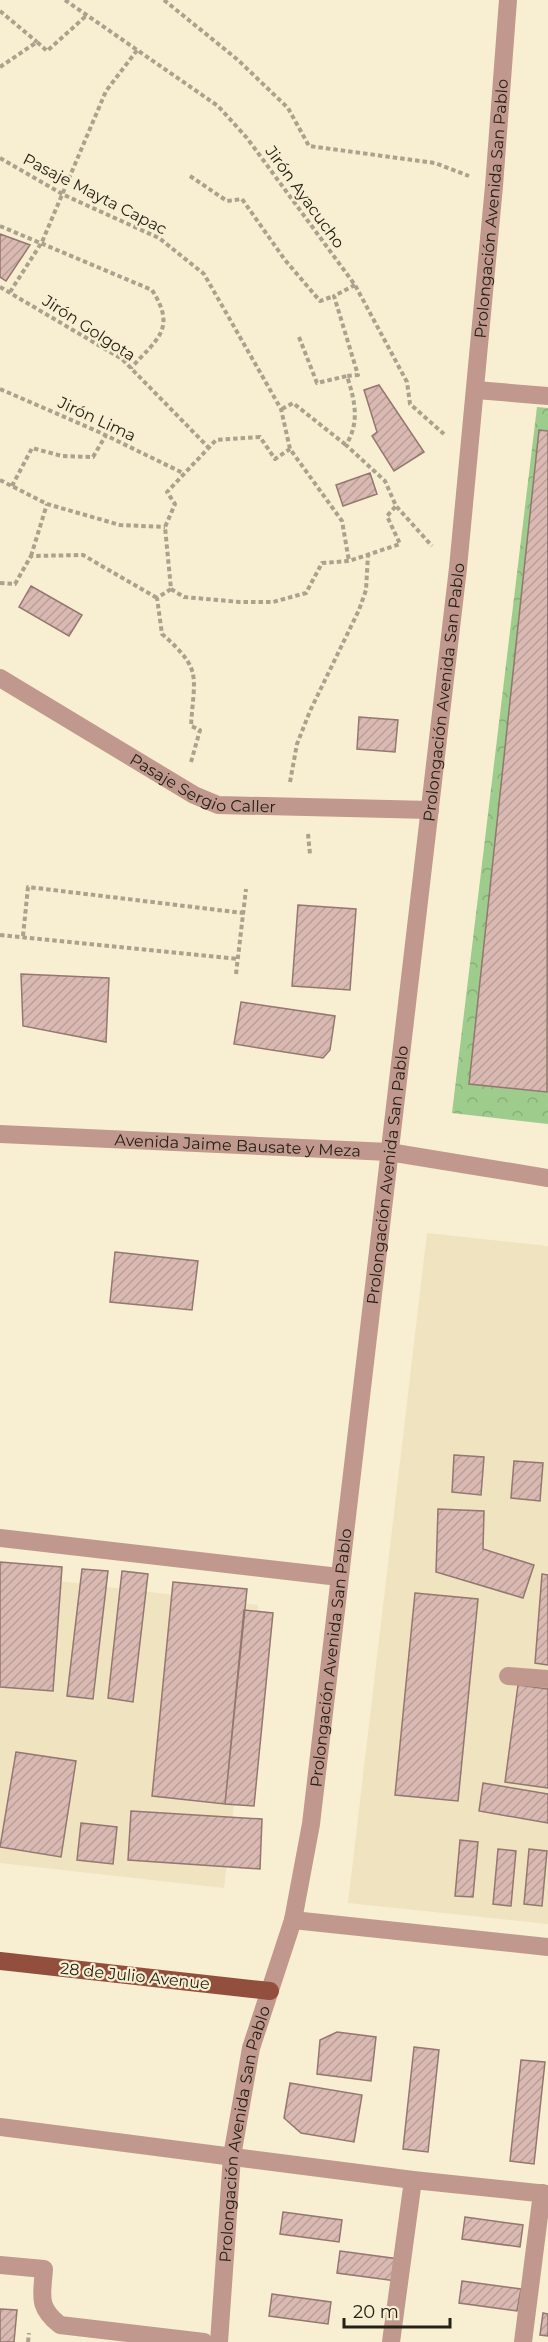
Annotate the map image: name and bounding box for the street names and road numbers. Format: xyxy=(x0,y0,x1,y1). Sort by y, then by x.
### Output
street label: Prolongación Avenida San Pablo xyxy=(470,78,512,339)
street label: Jirón Ayacucho xyxy=(261,141,349,252)
street label: Pasaje Mayta Capac xyxy=(20,149,170,239)
street label: Jirón Golgota xyxy=(38,290,139,365)
street label: Jirón Lima xyxy=(54,392,139,445)
street label: Prolongación Avenida San Pablo xyxy=(419,562,468,823)
street label: Pasaje Sergio Caller xyxy=(127,749,276,816)
street label: Prolongación Avenida San Pablo xyxy=(362,1045,412,1305)
street label: Avenida Jaime Bausate y Meza xyxy=(114,1130,361,1160)
street label: Prolongación Avenida San Pablo xyxy=(306,1527,355,1788)
street label: 28 de Julio Avenue xyxy=(59,1959,211,1993)
street label: Prolongación Avenida San Pablo xyxy=(215,2003,274,2263)

